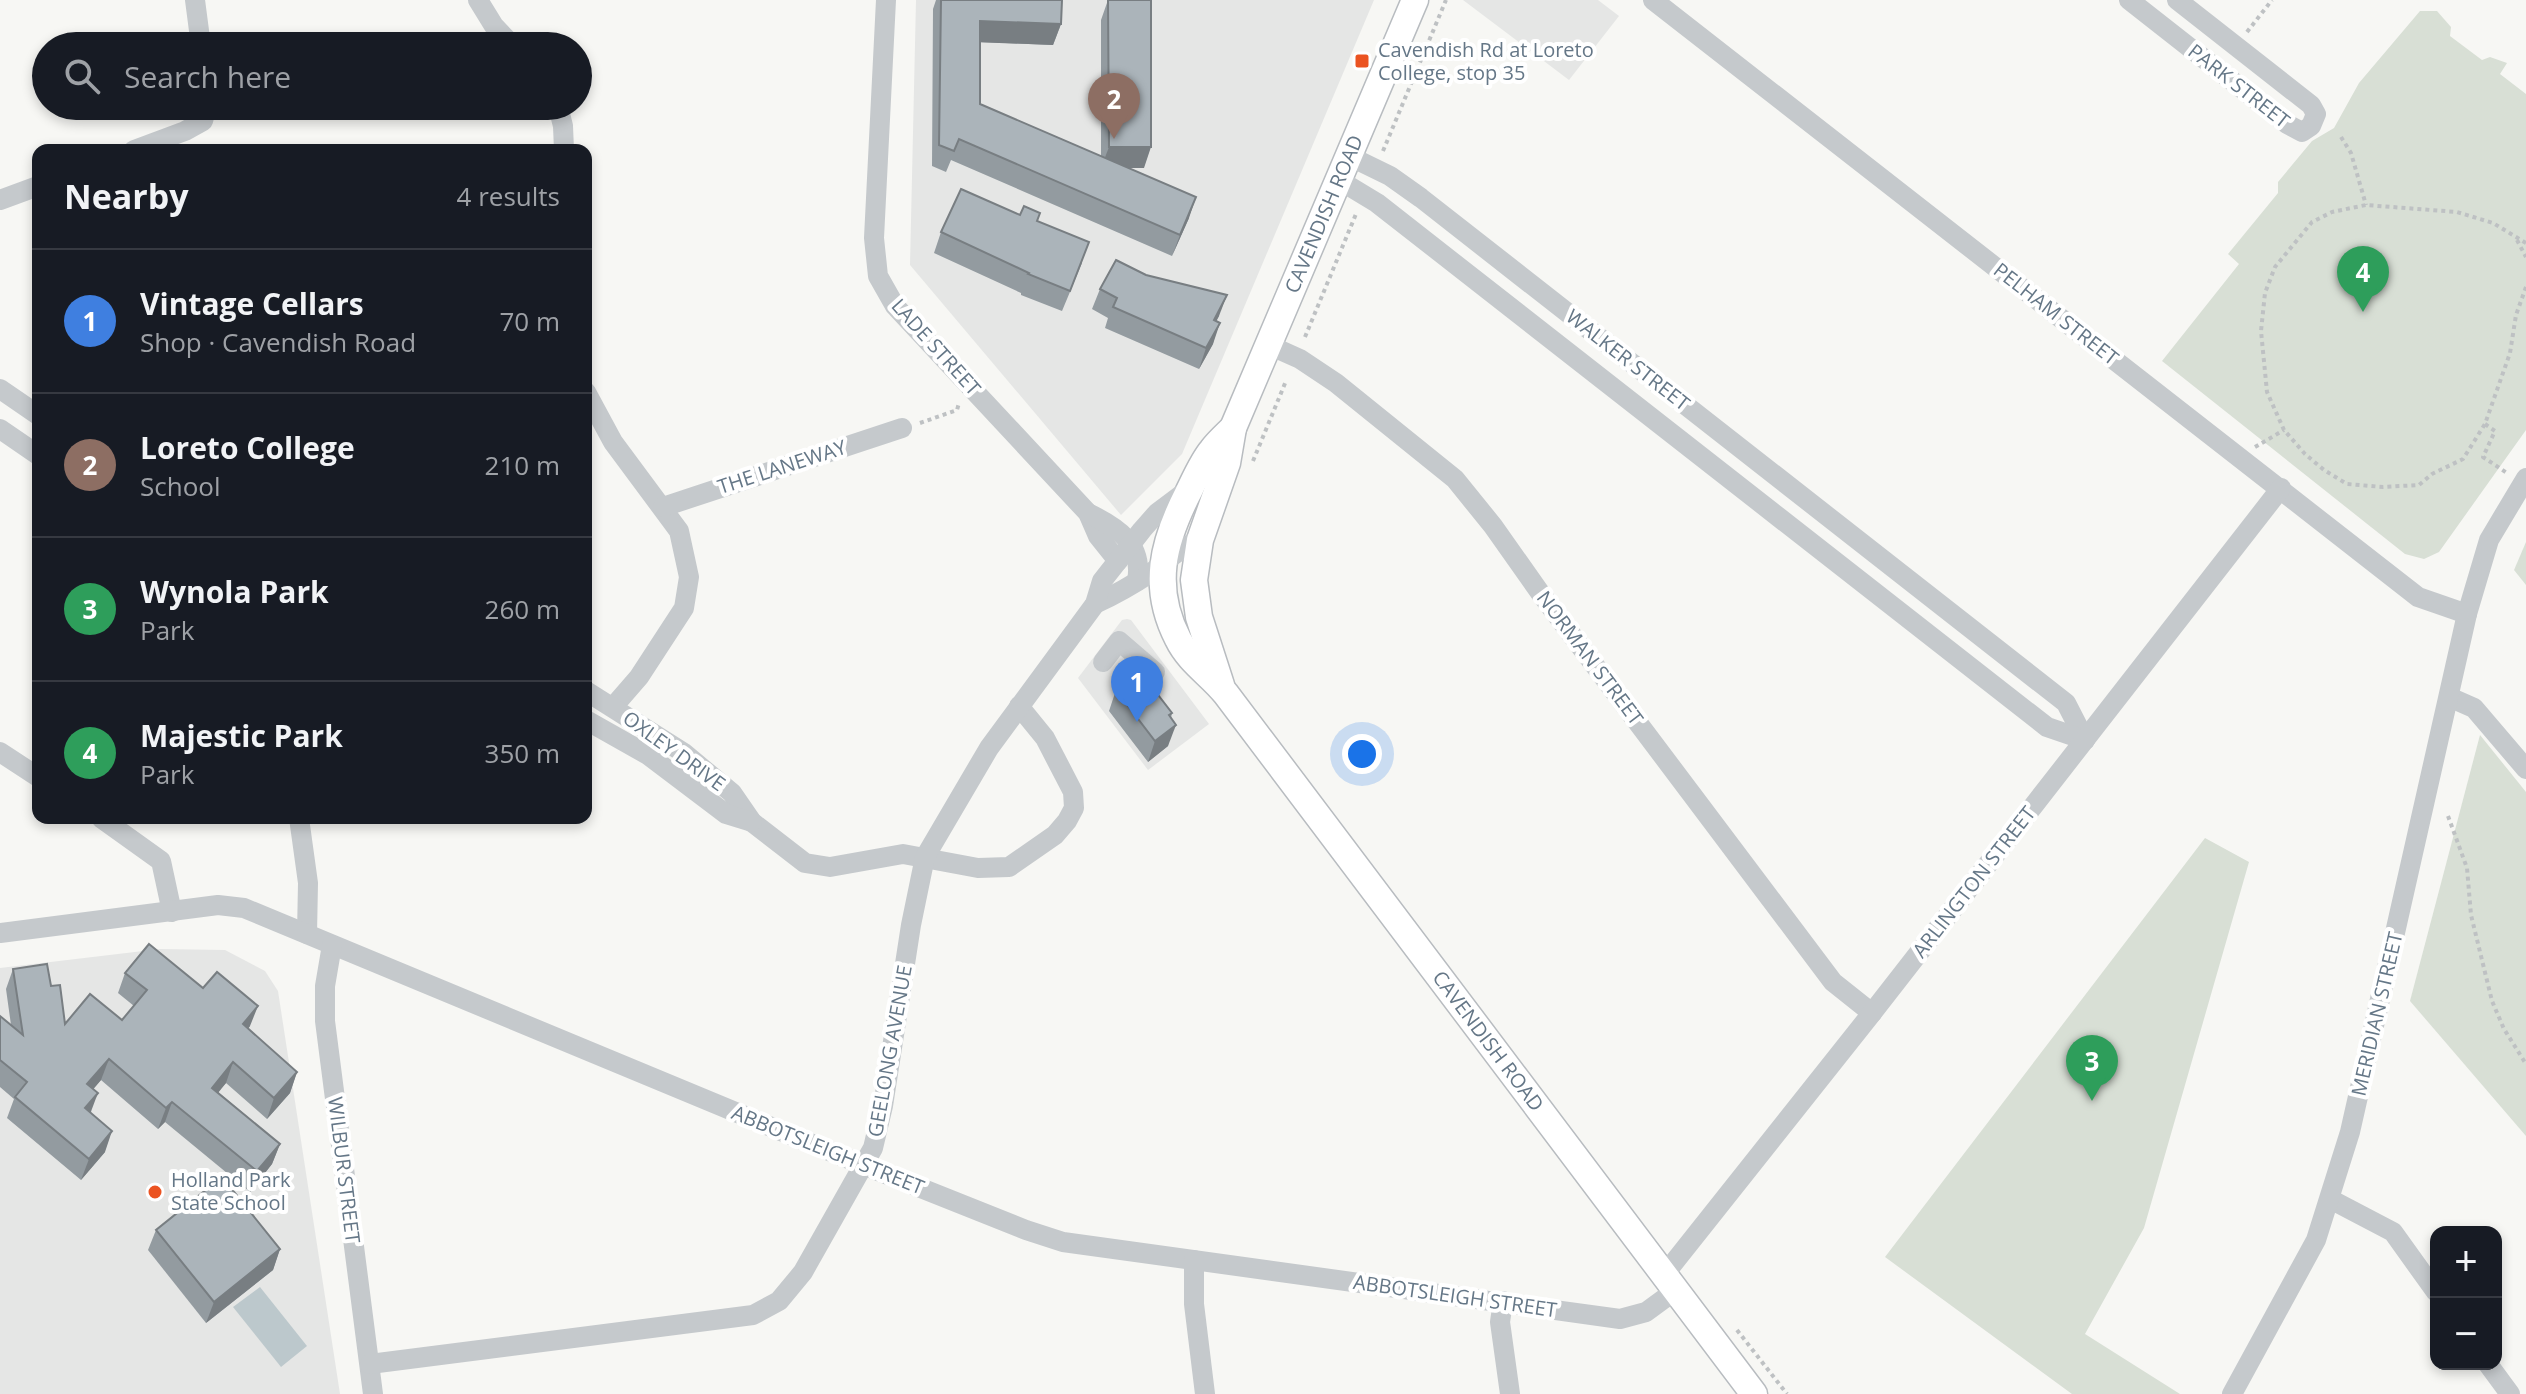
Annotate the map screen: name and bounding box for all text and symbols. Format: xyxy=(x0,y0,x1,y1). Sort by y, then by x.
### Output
search box xyxy=(32,32,592,120)
place label: Cavendish Rd at Loreto College, stop 35 xyxy=(1378,36,1594,86)
street label: PARK STREET xyxy=(2183,37,2296,134)
marker: Cavendish Rd at Loreto College, stop 35 xyxy=(1353,52,1371,70)
icon: search xyxy=(60,54,104,98)
text: Search here xyxy=(124,56,291,97)
pin: 2 xyxy=(1088,73,1140,139)
street label: CAVENDISH ROAD xyxy=(1278,131,1369,297)
text: Nearby xyxy=(64,173,189,219)
text: 4 results xyxy=(457,178,560,214)
pin: 4 xyxy=(2337,246,2389,312)
street label: PELHAM STREET xyxy=(1988,256,2124,371)
text: Vintage Cellars xyxy=(140,283,364,324)
street label: LADE STREET xyxy=(886,292,987,401)
text: 1 xyxy=(83,303,97,339)
text: 70 m xyxy=(499,303,560,339)
street label: WALKER STREET xyxy=(1561,303,1696,416)
text: Shop · Cavendish Road xyxy=(140,324,416,360)
text: Loreto College xyxy=(140,427,355,468)
street label: THE LANEWAY xyxy=(714,433,850,500)
text: 2 xyxy=(83,447,97,483)
text: 210 m xyxy=(485,447,560,483)
text: School xyxy=(140,468,221,504)
text: Wynola Park xyxy=(140,571,329,612)
street label: NORMAN STREET xyxy=(1531,585,1650,730)
text: 3 xyxy=(83,591,97,627)
text: 260 m xyxy=(485,591,560,627)
text: Park xyxy=(140,612,194,648)
pin: 1 xyxy=(1111,656,1163,722)
street label: OXLEY DRIVE xyxy=(618,704,731,797)
text: Majestic Park xyxy=(140,715,343,756)
your location xyxy=(1342,734,1382,774)
text: 4 xyxy=(83,735,97,771)
text: 350 m xyxy=(485,735,560,771)
text: Park xyxy=(140,756,194,792)
street label: ARLINGTON STREET xyxy=(1906,800,2041,963)
street label: MERIDIAN STREET xyxy=(2345,929,2409,1099)
street label: GEELONG AVENUE xyxy=(861,963,918,1139)
street label: CAVENDISH ROAD xyxy=(1427,965,1550,1116)
pin: 3 xyxy=(2066,1035,2118,1101)
street label: WILBUR STREET xyxy=(322,1095,367,1245)
street label: ABBOTSLEIGH STREET xyxy=(728,1099,928,1200)
place label: Holland Park State School xyxy=(171,1166,291,1216)
marker: Holland Park State School xyxy=(146,1183,164,1201)
map controls xyxy=(2430,1226,2502,1370)
button: + xyxy=(2430,1226,2502,1298)
street label: ABBOTSLEIGH STREET xyxy=(1352,1268,1559,1323)
button: − xyxy=(2430,1298,2502,1370)

